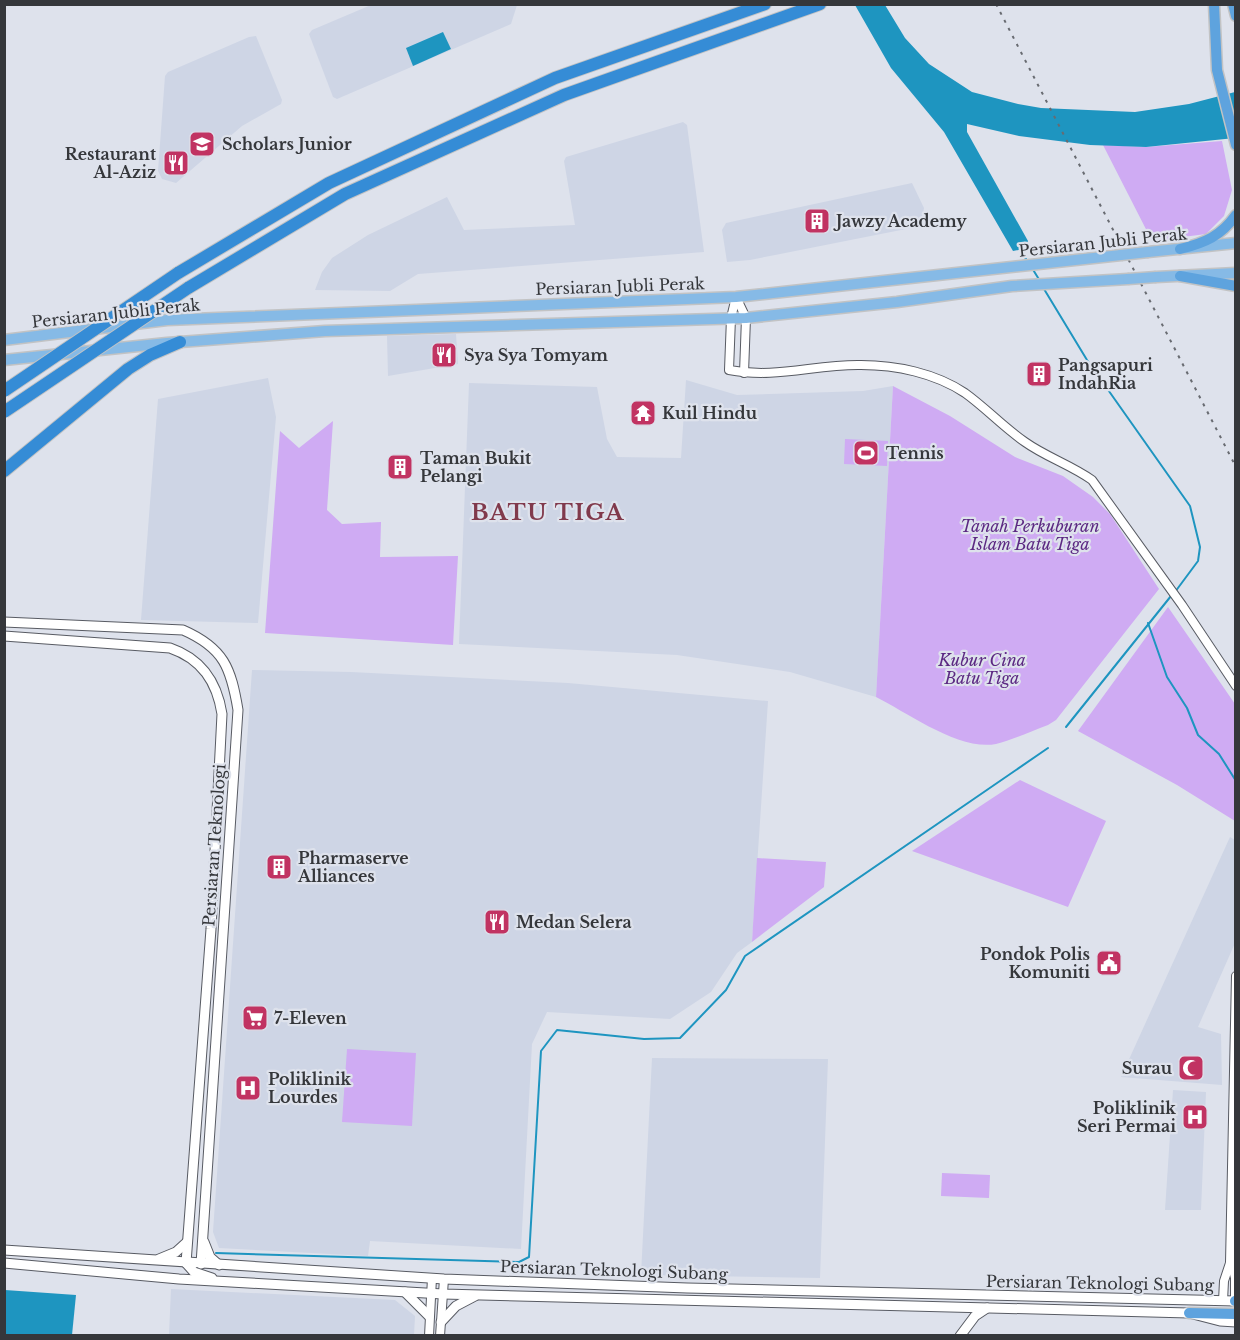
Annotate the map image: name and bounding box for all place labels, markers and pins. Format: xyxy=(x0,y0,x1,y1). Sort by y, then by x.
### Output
school or university icon: Scholars Junior xyxy=(187,129,217,159)
place label: Scholars Junior xyxy=(222,134,352,154)
place label: Restaurant Al-Aziz xyxy=(65,144,157,182)
restaurant icon: Restaurant Al-Aziz xyxy=(161,148,191,178)
building icon: Jawzy Academy xyxy=(802,206,832,236)
place label: Jawzy Academy xyxy=(833,211,967,231)
restaurant icon: Sya Sya Tomyam xyxy=(429,340,459,370)
place label: Sya Sya Tomyam xyxy=(464,345,608,365)
place label: Pangsapuri IndahRia xyxy=(1058,355,1153,393)
building icon: Pangsapuri IndahRia xyxy=(1024,359,1054,389)
temple icon: Kuil Hindu xyxy=(628,398,658,428)
place label: Kuil Hindu xyxy=(662,403,758,423)
sports icon: Tennis xyxy=(851,438,881,468)
place label: Tennis xyxy=(886,443,944,463)
place label: Taman Bukit Pelangi xyxy=(420,448,532,486)
building icon: Taman Bukit Pelangi xyxy=(385,452,415,482)
place label: Pharmaserve Alliances xyxy=(297,848,409,886)
building icon: Pharmaserve Alliances xyxy=(264,852,294,882)
restaurant icon: Medan Selera xyxy=(482,907,512,937)
place label: Medan Selera xyxy=(516,912,632,932)
place label: Pondok Polis Komuniti xyxy=(980,944,1090,982)
public building icon: Pondok Polis Komuniti xyxy=(1094,948,1124,978)
supermarket icon: 7-Eleven xyxy=(240,1003,270,1033)
place label: 7-Eleven xyxy=(274,1008,347,1028)
mosque icon: Surau xyxy=(1176,1053,1206,1083)
place label: Surau xyxy=(1122,1058,1173,1078)
place label: Poliklinik Lourdes xyxy=(268,1069,352,1107)
hospital icon: Poliklinik Lourdes xyxy=(233,1073,263,1103)
place label: Poliklinik Seri Permai xyxy=(1077,1098,1176,1136)
hospital icon: Poliklinik Seri Permai xyxy=(1180,1102,1210,1132)

